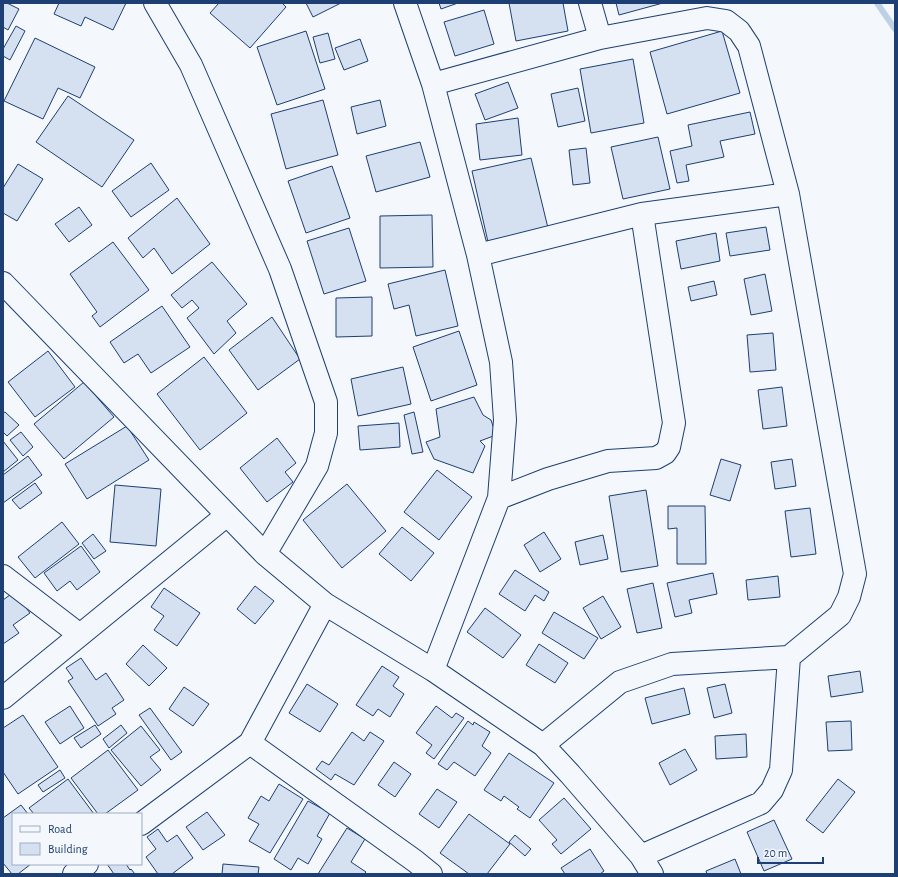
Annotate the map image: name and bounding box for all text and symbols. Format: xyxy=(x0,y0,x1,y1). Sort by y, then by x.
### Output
legend xyxy=(12,813,142,865)
text: Road xyxy=(48,823,72,835)
scale bar xyxy=(758,839,823,865)
text: Building xyxy=(48,843,88,855)
text: 20 m xyxy=(764,847,787,859)

